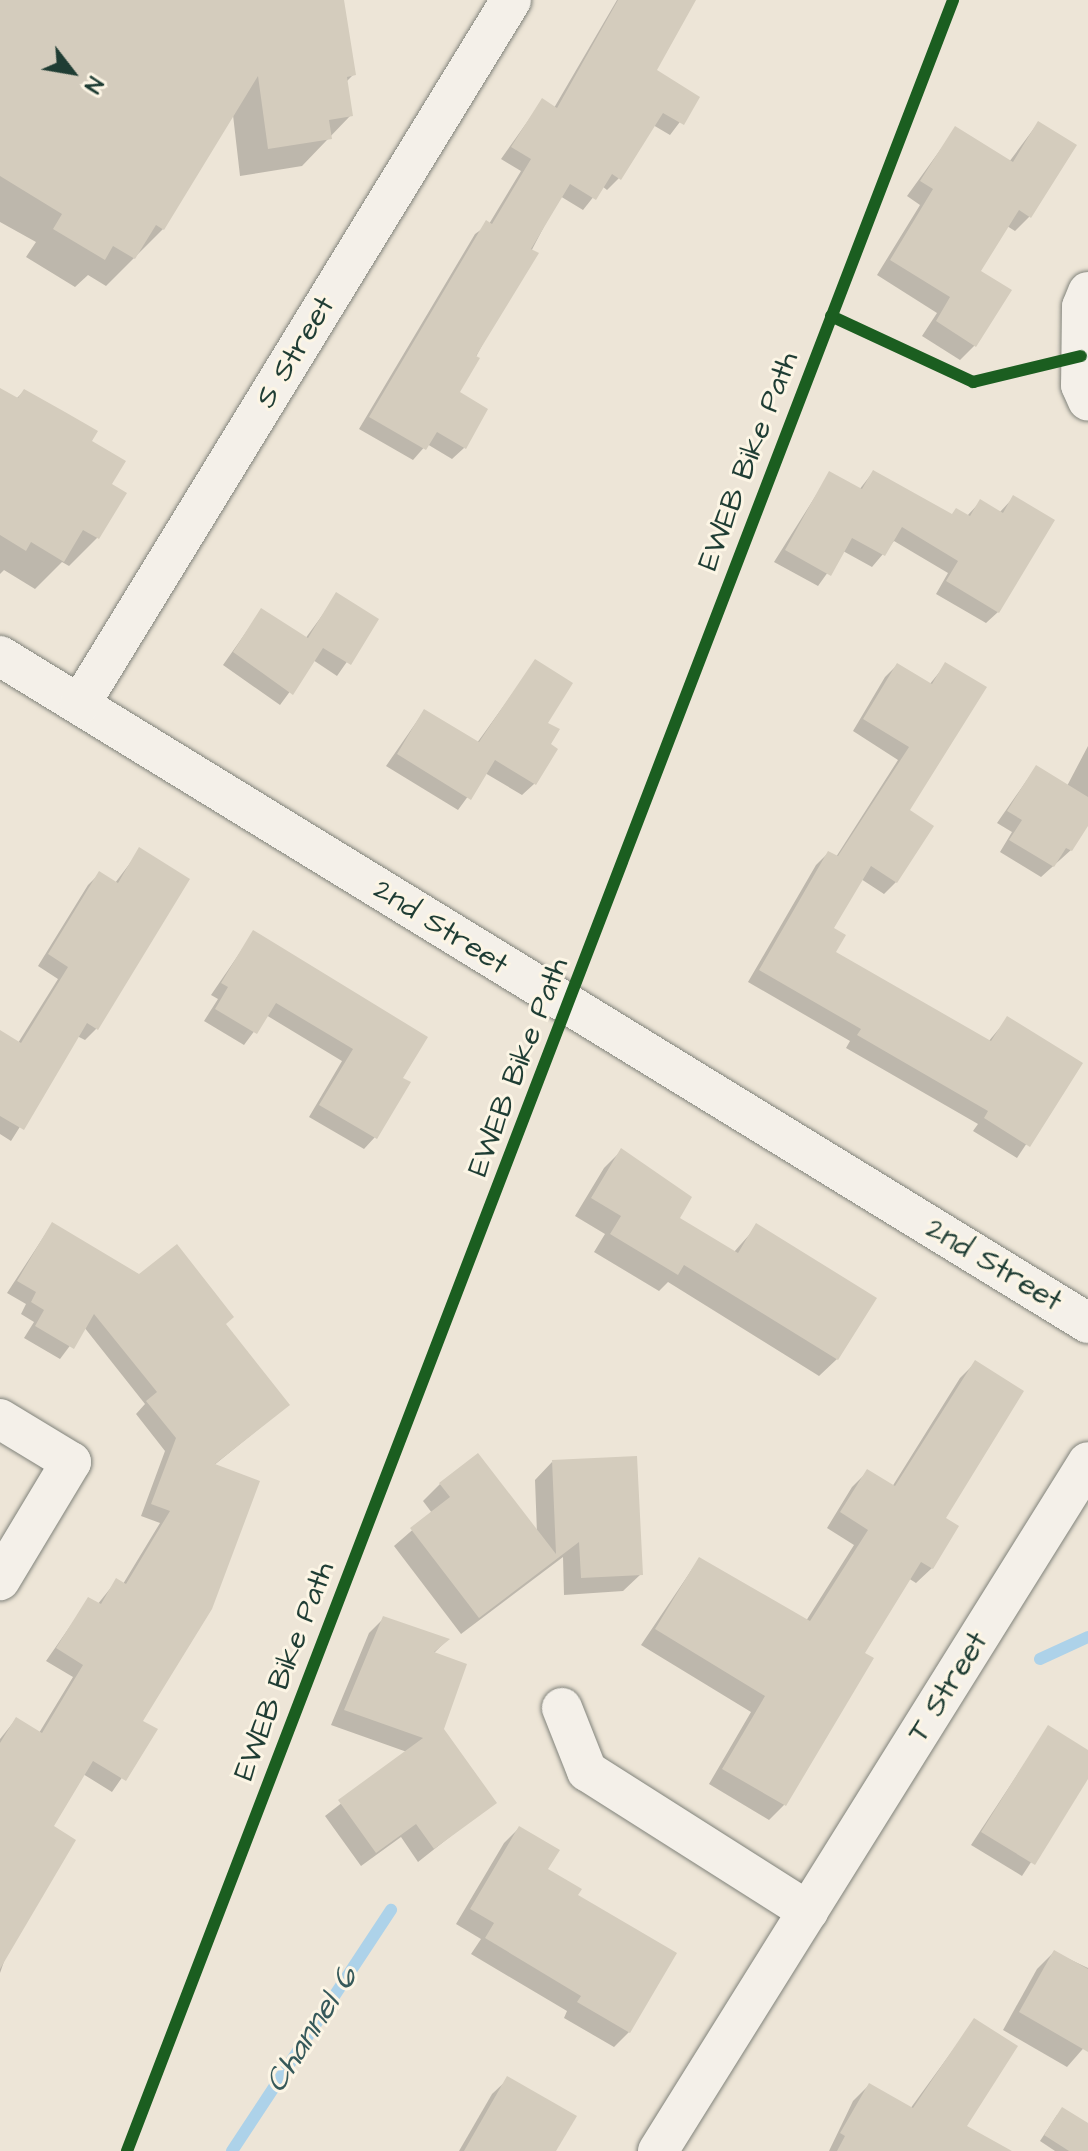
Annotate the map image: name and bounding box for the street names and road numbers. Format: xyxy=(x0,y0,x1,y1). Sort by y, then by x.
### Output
street label: S Street xyxy=(248,290,342,414)
street label: EWEB Bike Path xyxy=(690,347,806,575)
street label: 2nd Street xyxy=(367,871,515,983)
street label: EWEB Bike Path xyxy=(460,953,576,1181)
street label: 2nd Street xyxy=(920,1210,1068,1320)
street label: EWEB Bike Path xyxy=(226,1557,342,1785)
street label: T Street xyxy=(900,1625,996,1749)

